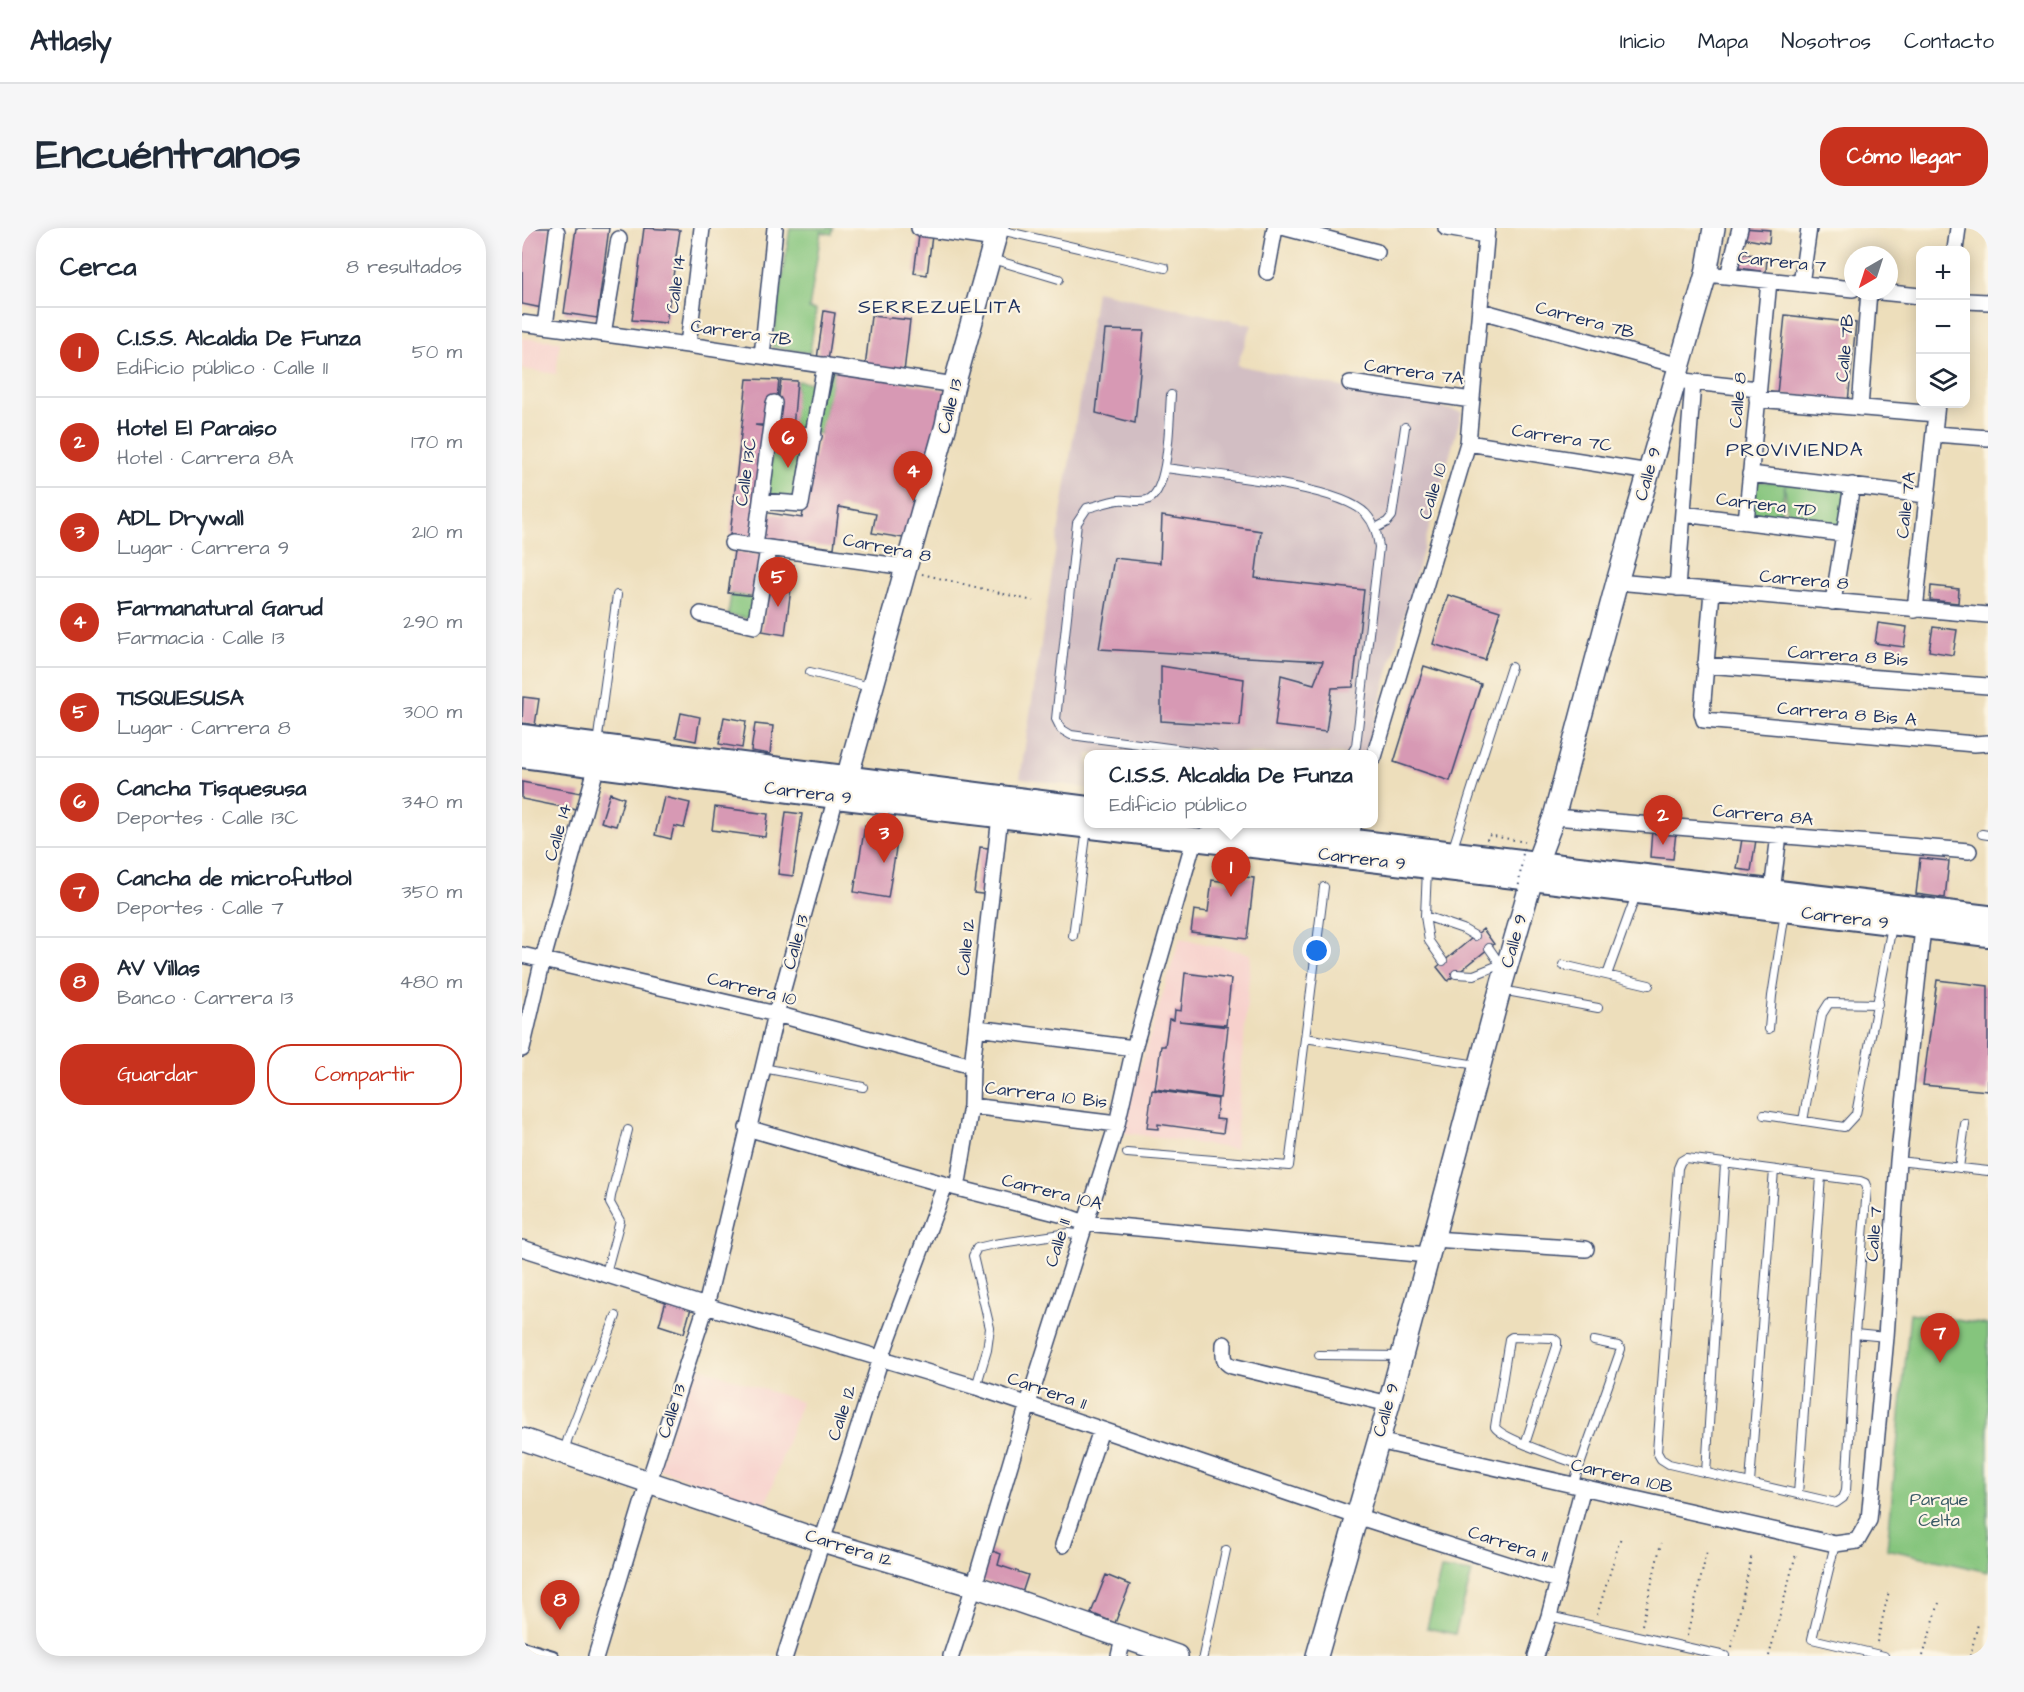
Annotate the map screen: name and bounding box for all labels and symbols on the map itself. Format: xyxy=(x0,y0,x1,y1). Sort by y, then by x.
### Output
street label: Carrera 7 xyxy=(1736,245,1828,279)
north arrow xyxy=(1844,246,1898,300)
street label: Calle 14 xyxy=(660,253,692,315)
district label: SERREZUELITA xyxy=(858,293,1022,321)
street label: Carrera 7B xyxy=(1533,295,1638,345)
street label: Calle 7B xyxy=(1830,313,1860,383)
street label: Carrera 7B xyxy=(689,314,793,352)
street label: Carrera 7A xyxy=(1363,353,1466,391)
street label: Calle 8 xyxy=(1723,371,1753,429)
street label: Calle 13 xyxy=(931,376,969,436)
pin: 6 xyxy=(768,418,808,468)
street label: Carrera 7C xyxy=(1510,418,1614,458)
street label: Calle 13C xyxy=(729,436,763,508)
district label: PROVIVIENDA xyxy=(1726,436,1864,464)
street label: Calle 9 xyxy=(1628,444,1668,504)
pin: 4 xyxy=(894,452,932,501)
street label: Calle 10 xyxy=(1413,460,1453,522)
street label: Calle 7A xyxy=(1890,470,1922,540)
street label: Carrera 7D xyxy=(1715,486,1818,524)
street label: Carrera 8 xyxy=(841,527,934,569)
pin: 5 xyxy=(758,558,798,607)
street label: Carrera 8 xyxy=(1758,564,1850,596)
street label: Carrera 8 Bis xyxy=(1787,639,1909,673)
street label: Carrera 8 Bis A xyxy=(1776,695,1918,733)
street label: Carrera 9 xyxy=(763,775,853,811)
pin: 2 xyxy=(1644,796,1682,845)
street label: Carrera 8A xyxy=(1712,798,1815,832)
street label: Calle 14 xyxy=(538,800,578,864)
pin: 3 xyxy=(864,814,904,863)
street label: Carrera 9 xyxy=(1317,841,1407,877)
pin: 1 xyxy=(1212,848,1250,897)
street label: Carrera 9 xyxy=(1800,900,1890,936)
street label: Calle 9 xyxy=(1494,911,1534,971)
street label: Calle 13 xyxy=(777,912,815,972)
street label: Calle 12 xyxy=(951,917,981,977)
your location xyxy=(1302,936,1331,965)
street label: Carrera 10 xyxy=(705,966,799,1012)
street label: Carrera 10 Bis xyxy=(983,1075,1109,1115)
street label: Carrera 10A xyxy=(999,1167,1105,1217)
street label: Calle 7 xyxy=(1860,1205,1888,1263)
street label: Calle 11 xyxy=(1039,1216,1077,1270)
pin: 7 xyxy=(1920,1314,1960,1363)
street label: Carrera 11 xyxy=(1004,1366,1090,1416)
street label: Calle 9 xyxy=(1366,1380,1406,1440)
street label: Calle 13 xyxy=(651,1381,693,1441)
street label: Calle 12 xyxy=(821,1381,863,1444)
street label: Carrera 10B xyxy=(1568,1452,1676,1500)
park label: Parque Celta xyxy=(1910,1487,1969,1533)
street label: Carrera 11 xyxy=(1465,1519,1551,1569)
street label: Carrera 12 xyxy=(802,1523,897,1573)
pin: 8 xyxy=(540,1580,579,1630)

